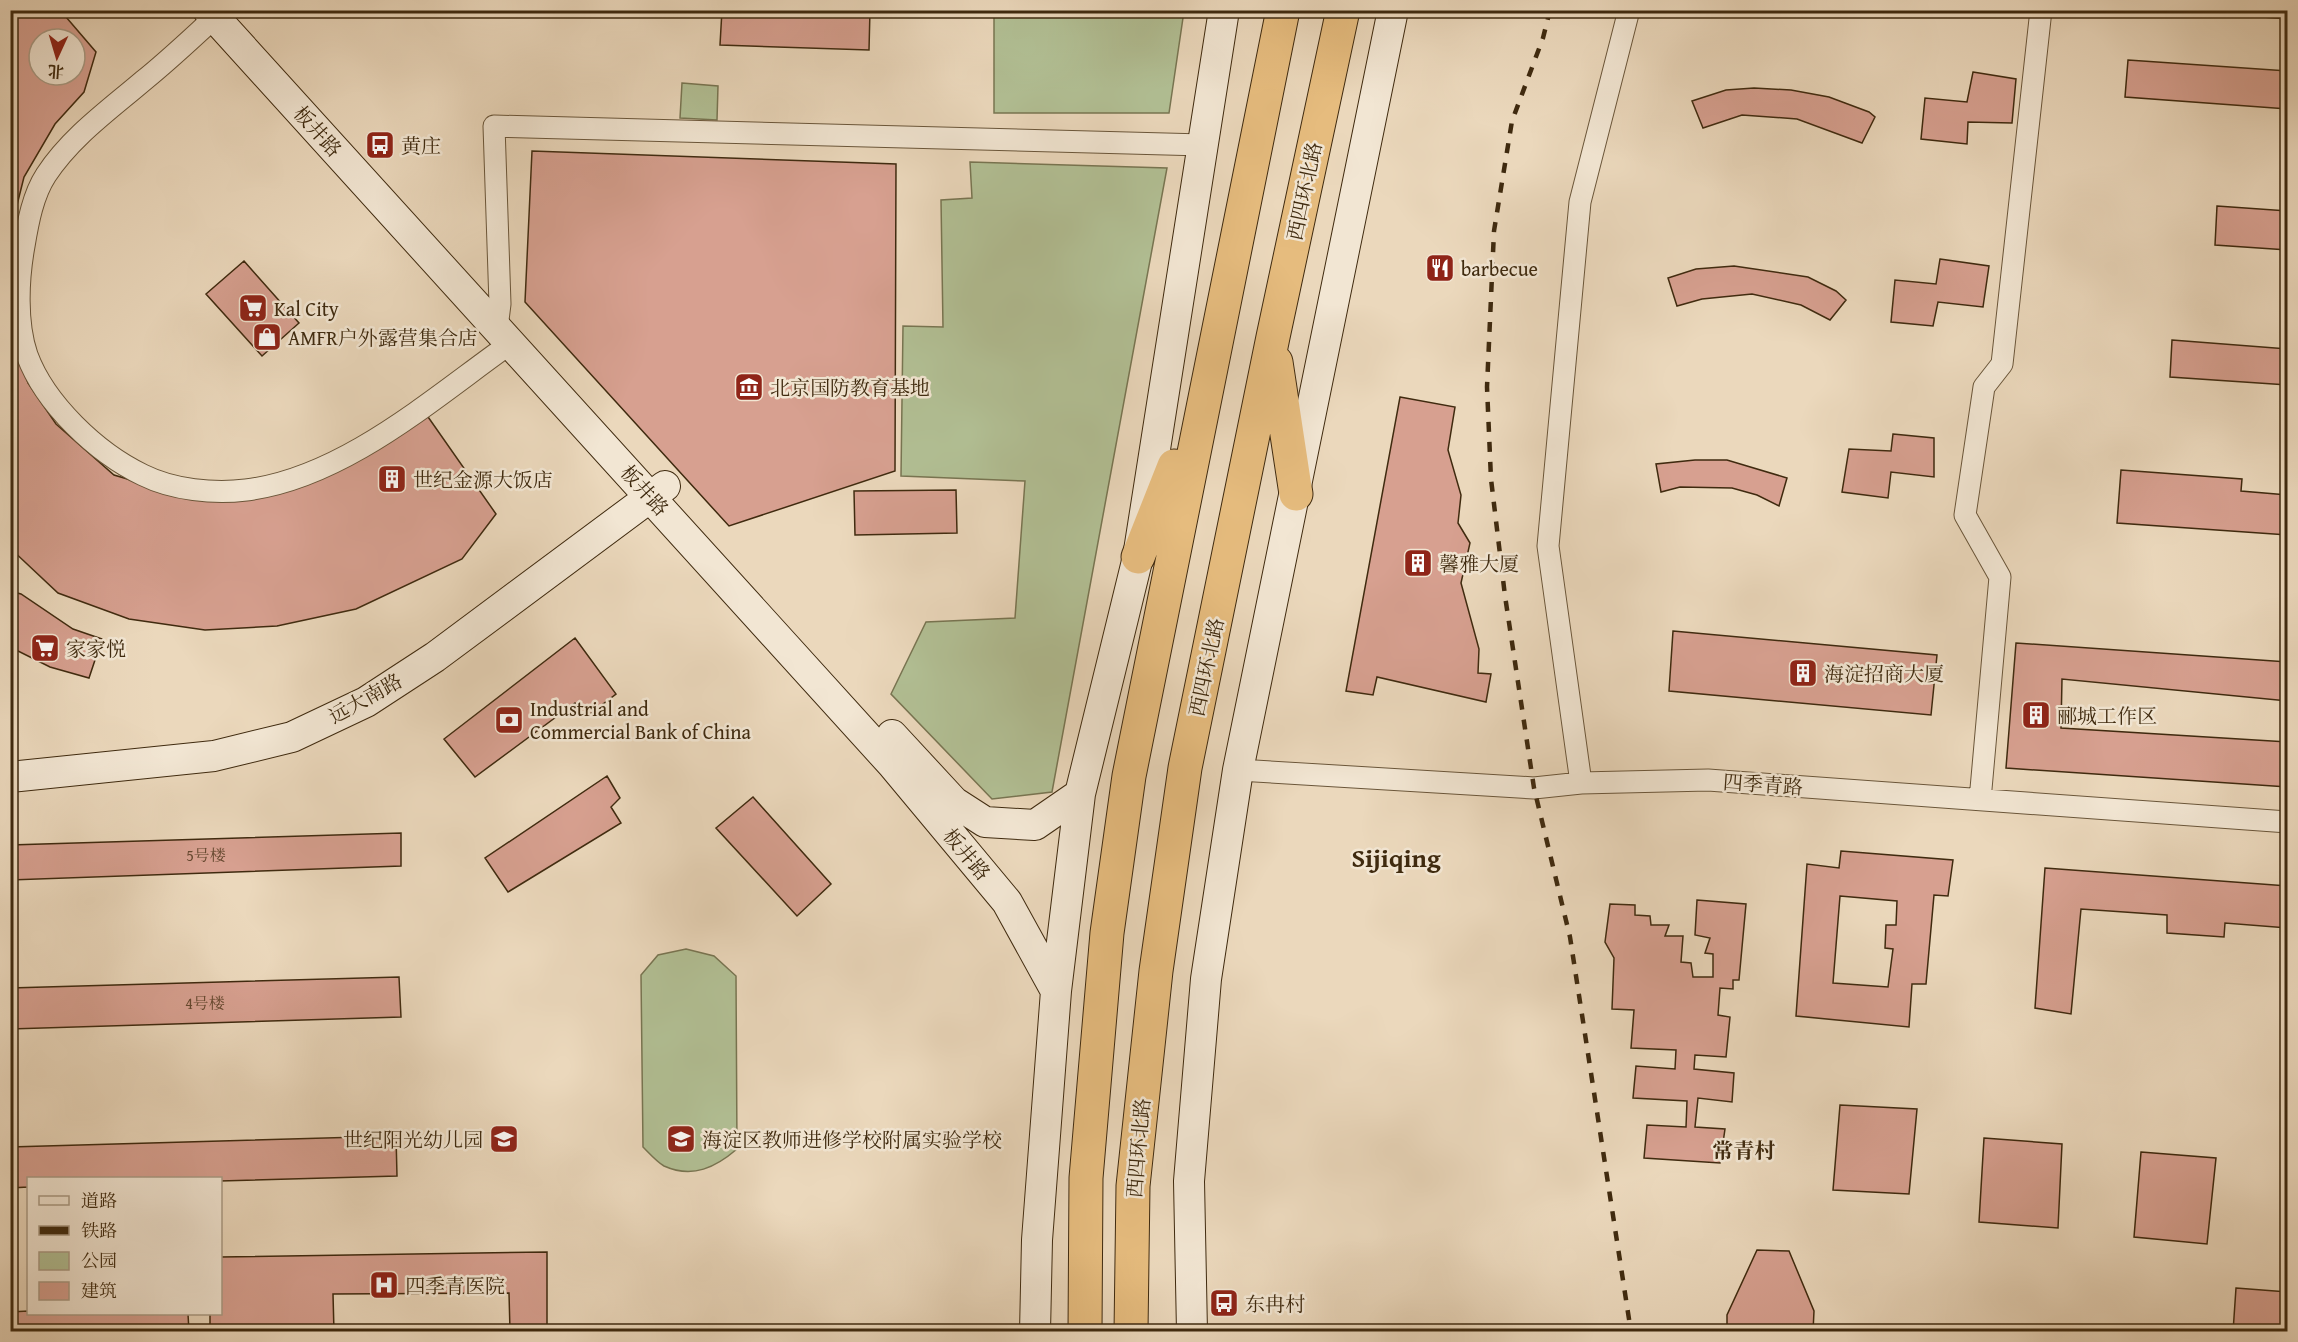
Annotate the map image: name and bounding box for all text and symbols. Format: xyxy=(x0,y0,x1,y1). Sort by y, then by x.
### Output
north arrow xyxy=(27,27,87,87)
text: 北 xyxy=(47,59,65,84)
street label: 板井路 xyxy=(287,99,349,163)
bus stop icon: 黄庄 xyxy=(364,129,396,161)
place label: 黄庄 xyxy=(401,131,441,160)
street label: 西四环北路 xyxy=(1279,139,1329,243)
restaurant icon: barbecue xyxy=(1424,252,1456,284)
place label: barbecue xyxy=(1461,254,1538,283)
supermarket icon: Kal City xyxy=(237,292,269,324)
place label: Kal City xyxy=(274,294,339,323)
shop icon: AMFR户外露营集合店 xyxy=(251,321,283,353)
place label: AMFR户外露营集合店 xyxy=(288,323,478,352)
museum icon: 北京国防教育基地 xyxy=(733,371,765,403)
place label: 北京国防教育基地 xyxy=(770,373,930,402)
street label: 板井路 xyxy=(614,458,676,522)
building icon: 世纪金源大饭店 xyxy=(376,463,408,495)
place label: 世纪金源大饭店 xyxy=(413,465,553,494)
building icon: 馨雅大厦 xyxy=(1402,547,1434,579)
place label: 馨雅大厦 xyxy=(1439,549,1519,578)
street label: 西四环北路 xyxy=(1181,615,1231,719)
supermarket icon: 家家悦 xyxy=(29,632,61,664)
place label: 家家悦 xyxy=(66,634,126,663)
building icon: 海淀招商大厦 xyxy=(1787,657,1819,689)
place label: 海淀招商大厦 xyxy=(1824,659,1944,688)
street label: 远大南路 xyxy=(323,666,407,730)
place label: Industrial and Commercial Bank of China xyxy=(530,694,752,746)
building icon: 郦城工作区 xyxy=(2020,699,2052,731)
place label: 郦城工作区 xyxy=(2057,701,2157,730)
bank icon: Industrial and Commercial Bank of China xyxy=(493,704,525,736)
street label: 四季青路 xyxy=(1722,767,1804,801)
street label: 板井路 xyxy=(937,822,997,886)
district label: Sijiqing xyxy=(1351,838,1441,877)
house number: 5号楼 xyxy=(186,843,226,867)
house number: 4号楼 xyxy=(185,991,225,1015)
street label: 西四环北路 xyxy=(1119,1097,1157,1199)
school or university icon: 世纪阳光幼儿园 xyxy=(488,1123,520,1155)
school or university icon: 海淀区教师进修学校附属实验学校 xyxy=(665,1123,697,1155)
place label: 世纪阳光幼儿园 xyxy=(343,1125,483,1154)
place label: 海淀区教师进修学校附属实验学校 xyxy=(702,1125,1002,1154)
district label: 常青村 xyxy=(1713,1135,1776,1166)
legend xyxy=(27,1177,222,1315)
text: 道路 xyxy=(81,1187,117,1214)
text: 铁路 xyxy=(81,1217,117,1244)
text: 公园 xyxy=(81,1247,117,1274)
hospital icon: 四季青医院 xyxy=(368,1269,400,1301)
place label: 四季青医院 xyxy=(405,1271,505,1300)
text: 建筑 xyxy=(81,1277,117,1304)
bus stop icon: 东冉村 xyxy=(1208,1287,1240,1319)
place label: 东冉村 xyxy=(1245,1289,1305,1318)

